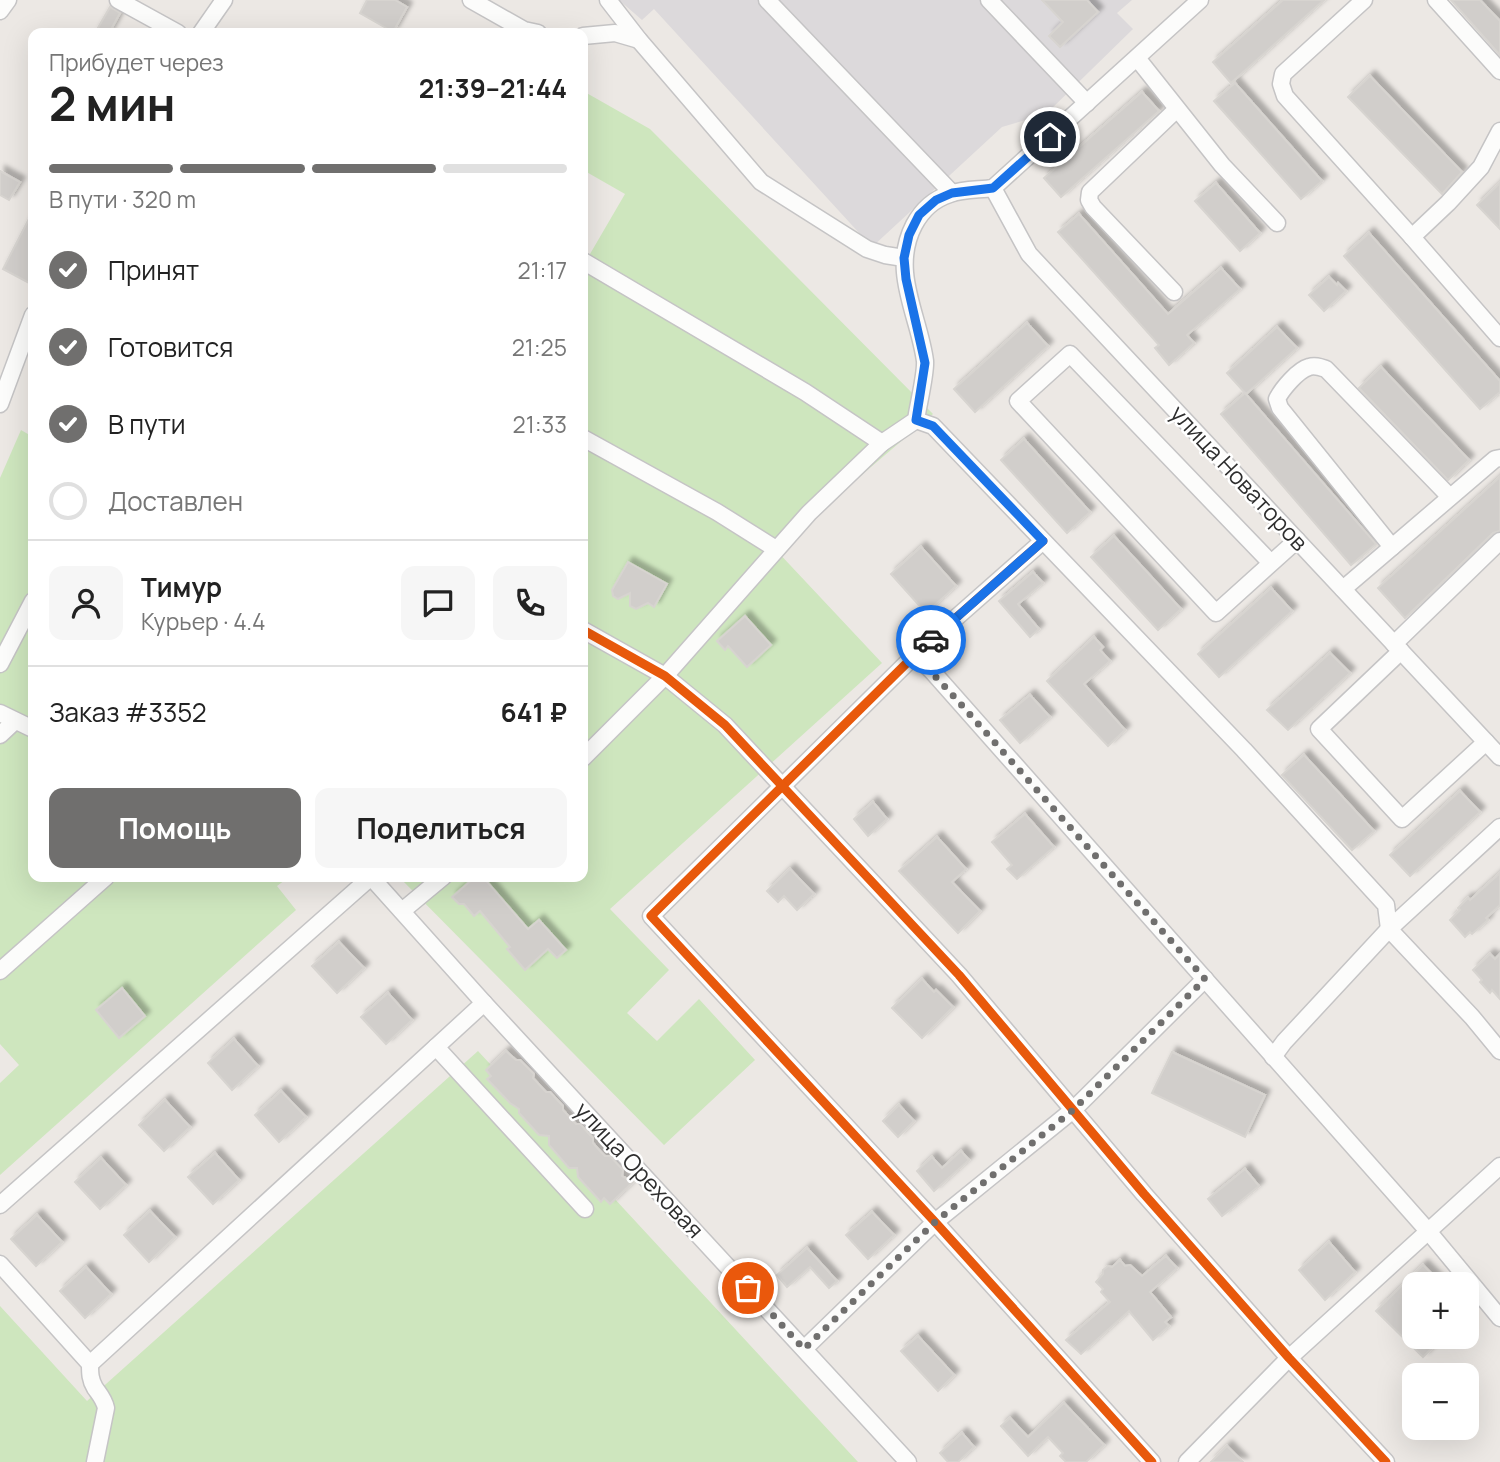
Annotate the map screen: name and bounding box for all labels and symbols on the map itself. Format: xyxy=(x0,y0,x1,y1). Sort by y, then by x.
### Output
pin xyxy=(1020,107,1080,167)
street label: улица Новаторов xyxy=(1164,397,1316,557)
courier xyxy=(896,605,966,675)
street label: улица Ореховая xyxy=(568,1094,711,1245)
pin xyxy=(718,1258,778,1318)

